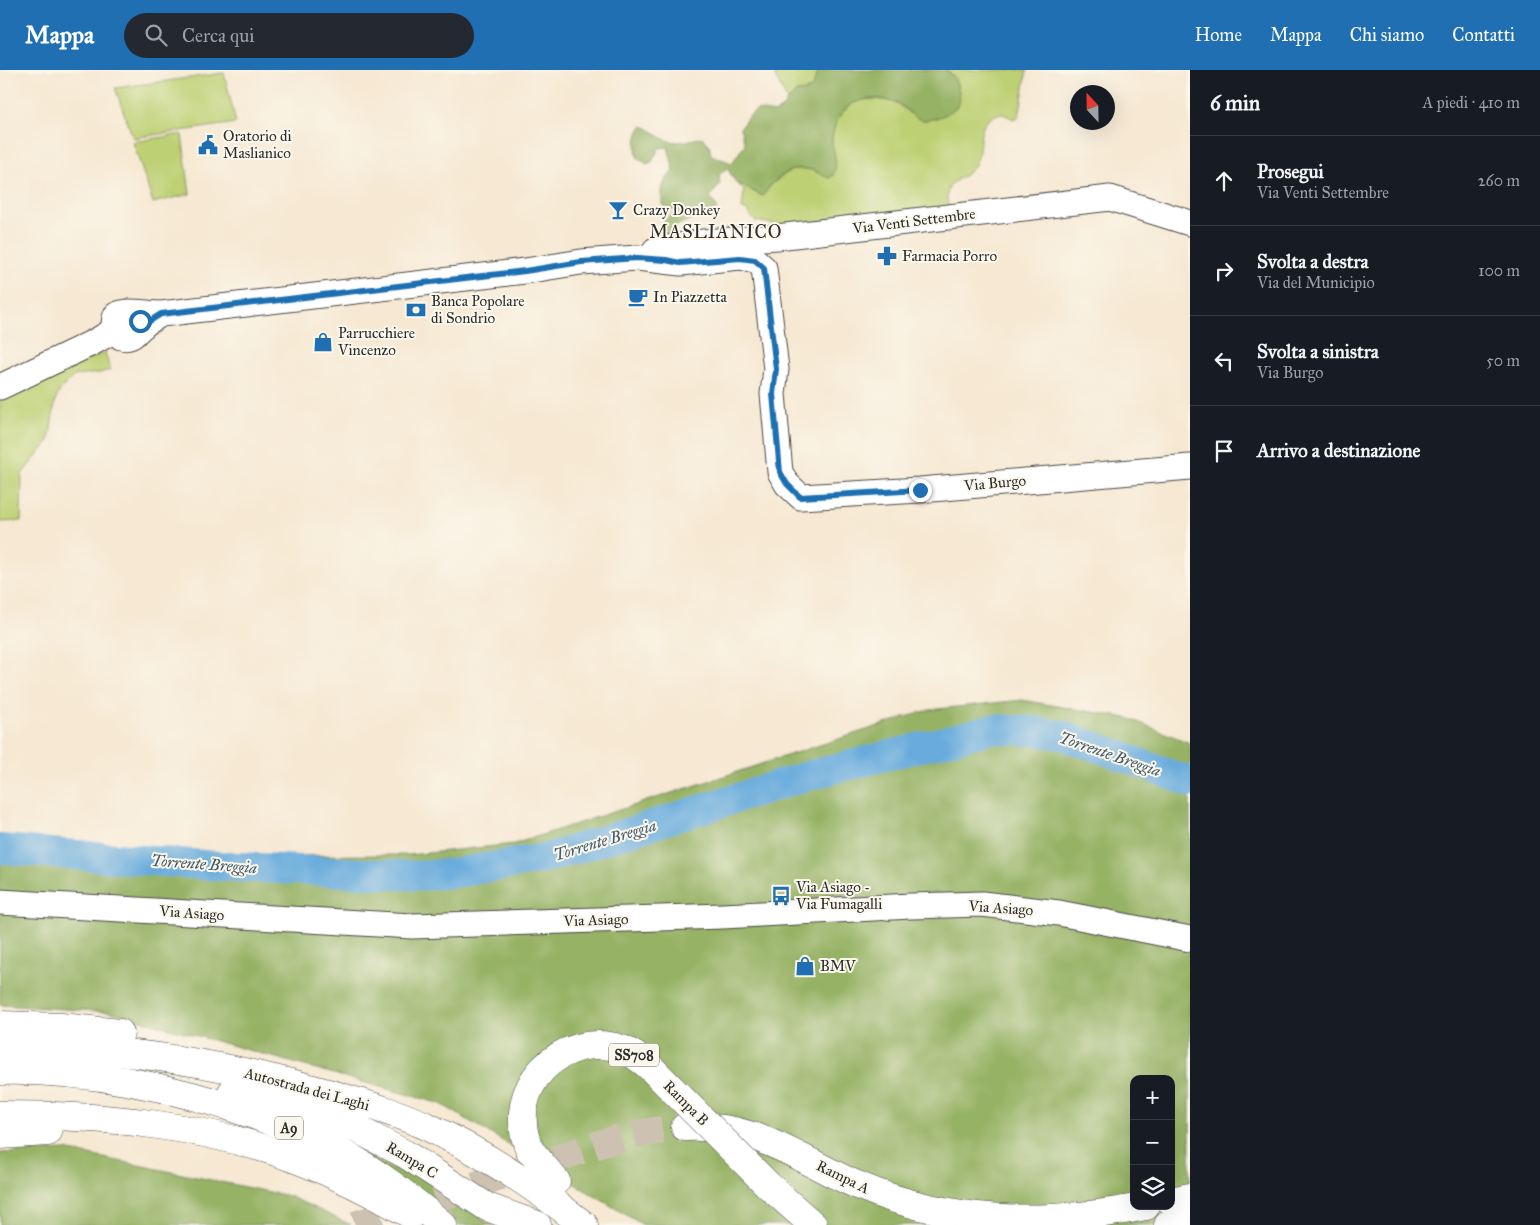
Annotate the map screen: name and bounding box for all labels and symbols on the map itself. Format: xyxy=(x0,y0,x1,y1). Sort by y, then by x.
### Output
north arrow xyxy=(1070,85,1115,130)
place label: Oratorio di Maslianico xyxy=(223,127,292,162)
public building icon: Oratorio di Maslianico xyxy=(197,134,219,156)
bar icon: Crazy Donkey xyxy=(607,199,629,221)
place label: Crazy Donkey xyxy=(633,201,721,219)
street label: Via Venti Settembre xyxy=(851,205,976,238)
district label: MASLIANICO xyxy=(650,221,782,243)
pharmacy icon: Farmacia Porro xyxy=(876,245,898,267)
place label: Farmacia Porro xyxy=(902,247,997,265)
cafe icon: In Piazzetta xyxy=(627,286,649,308)
place label: In Piazzetta xyxy=(653,288,728,306)
place label: Banca Popolare di Sondrio xyxy=(431,292,524,327)
bank icon: Banca Popolare di Sondrio xyxy=(405,299,427,321)
route start xyxy=(129,310,152,333)
place label: Parrucchiere Vincenzo xyxy=(337,324,415,359)
shop icon: Parrucchiere Vincenzo xyxy=(312,331,334,353)
street label: Via Burgo xyxy=(962,471,1027,495)
route end xyxy=(909,479,932,502)
water label: Torrente Breggia xyxy=(1057,728,1164,780)
water label: Torrente Breggia xyxy=(551,815,659,865)
water label: Torrente Breggia xyxy=(150,851,258,877)
place label: Via Asiago - Via Fumagalli xyxy=(795,878,882,913)
bus stop icon: Via Asiago - Via Fumagalli xyxy=(770,885,792,907)
street label: Via Asiago xyxy=(967,897,1034,919)
street label: Via Asiago xyxy=(158,902,225,924)
street label: Via Asiago xyxy=(562,910,629,930)
shop icon: BMV xyxy=(794,955,816,977)
place label: BMV xyxy=(820,957,856,975)
road number: SS708 xyxy=(609,1044,659,1066)
street label: Autostrada dei Laghi xyxy=(242,1063,372,1114)
street label: Rampa B xyxy=(660,1077,712,1129)
road number: A9 xyxy=(275,1116,303,1140)
street label: Rampa C xyxy=(383,1138,441,1182)
street label: Rampa A xyxy=(814,1156,872,1198)

